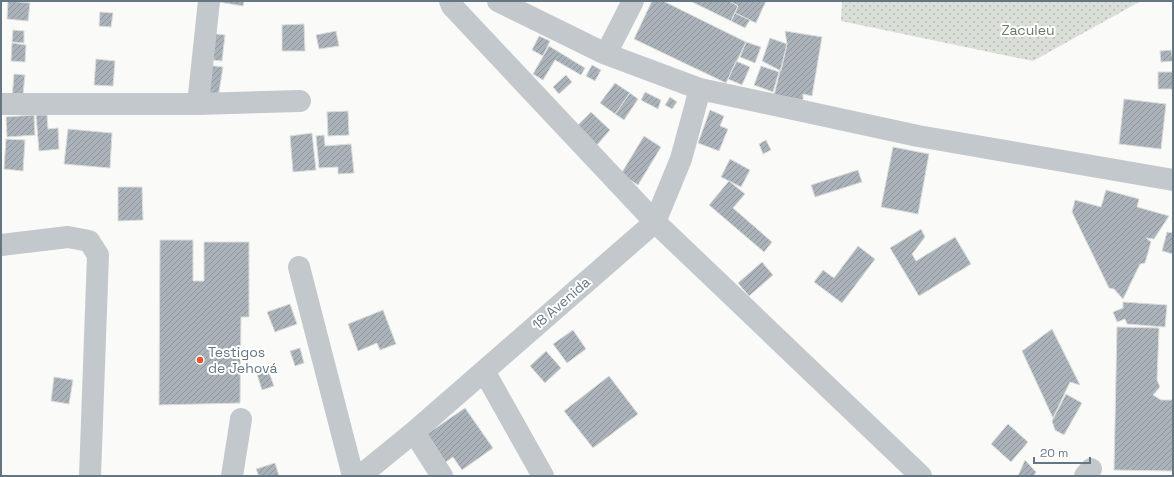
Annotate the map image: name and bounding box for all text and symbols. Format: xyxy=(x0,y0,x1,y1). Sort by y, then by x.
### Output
park label: Zaculeu xyxy=(1001,21,1055,39)
street label: 18 Avenida xyxy=(528,273,594,333)
place label: Testigos de Jehová xyxy=(208,343,277,377)
marker: Testigos de Jehová xyxy=(195,355,205,365)
scale bar xyxy=(1034,439,1090,465)
text: 20 m xyxy=(1040,445,1068,461)

